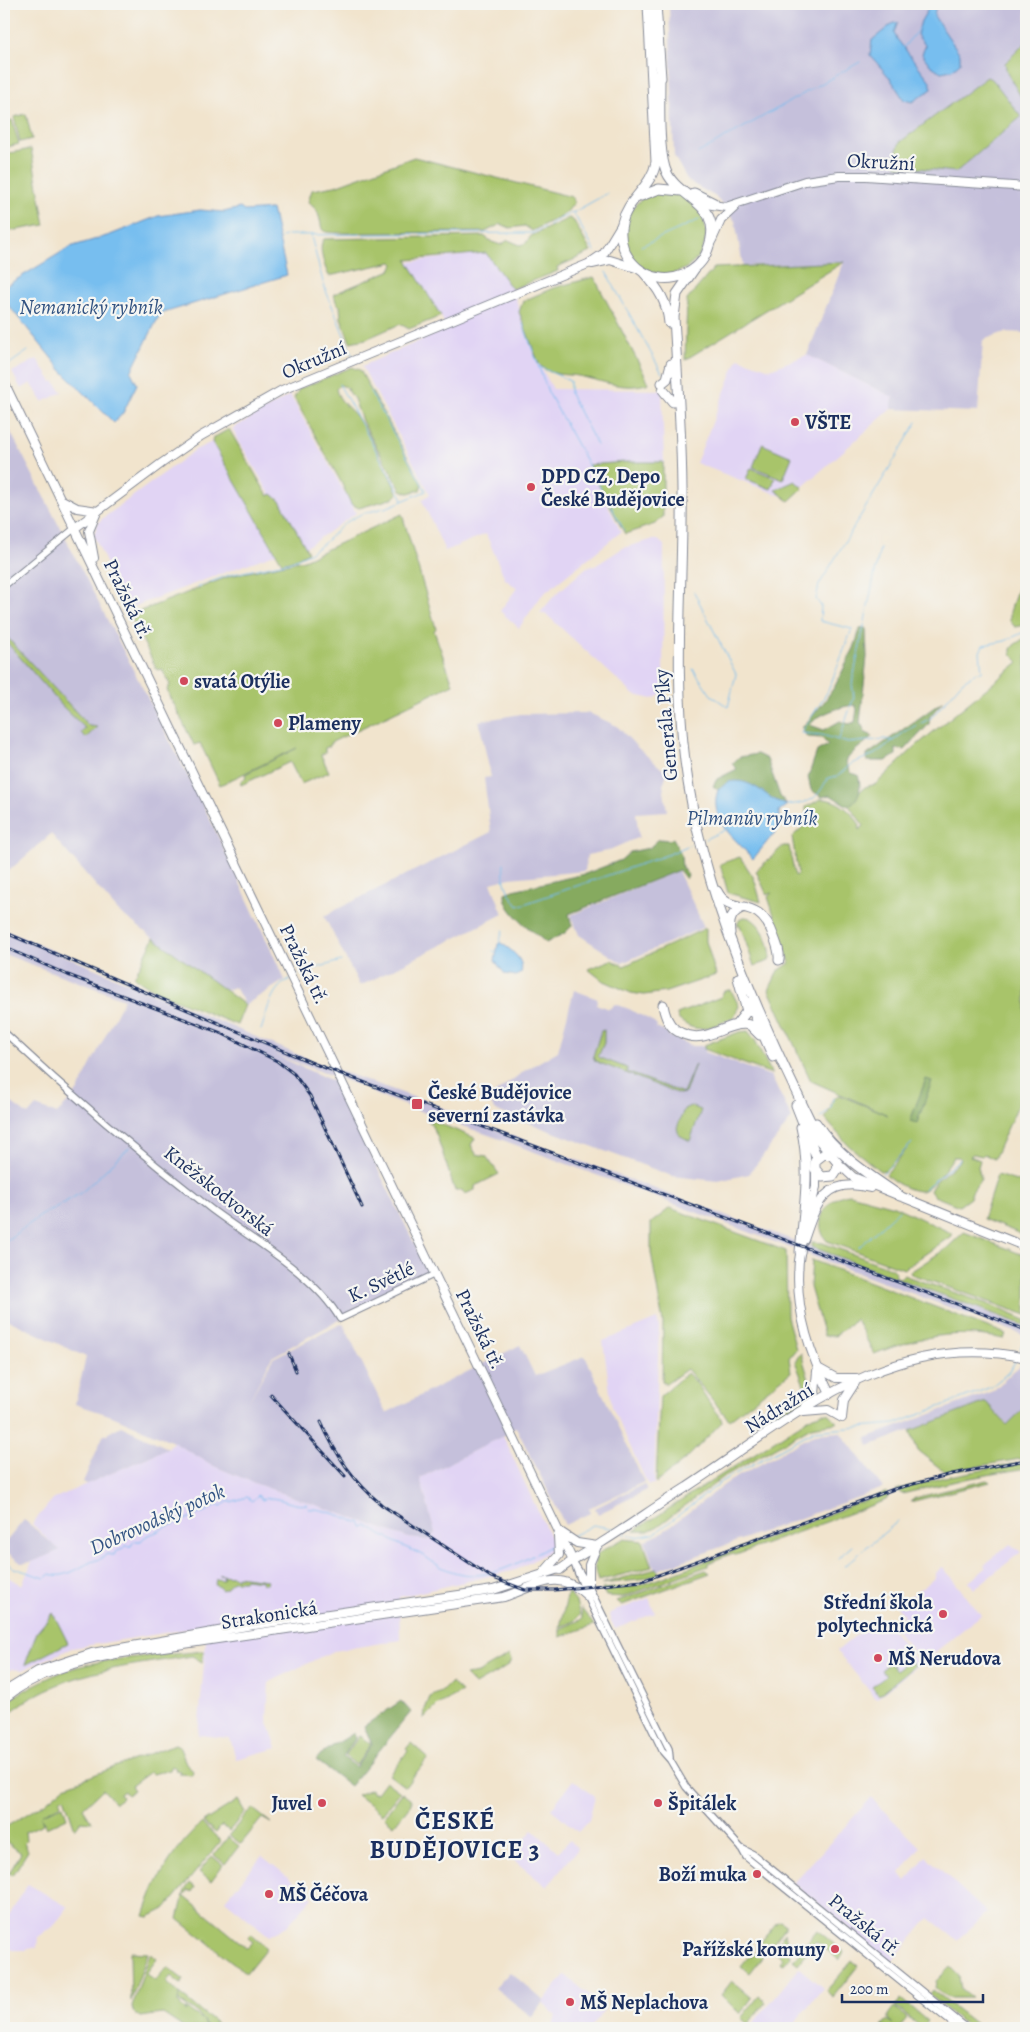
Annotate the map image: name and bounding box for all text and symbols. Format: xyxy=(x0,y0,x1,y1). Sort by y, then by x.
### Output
street label: Okružní xyxy=(846,147,916,177)
water label: Nemanický rybník xyxy=(19,293,163,321)
street label: Okružní xyxy=(277,334,351,386)
place label: VŠTE xyxy=(804,409,851,436)
marker: VŠTE xyxy=(789,416,801,428)
place label: DPD CZ, Depo České Budějovice xyxy=(541,463,685,513)
marker: DPD CZ, Depo České Budějovice xyxy=(525,481,537,493)
street label: Pražská tř. xyxy=(97,554,159,644)
street label: Generála Píky xyxy=(648,667,684,782)
place label: svatá Otýlie xyxy=(194,668,290,695)
marker: svatá Otýlie xyxy=(178,675,190,687)
place label: Plameny xyxy=(288,710,361,737)
marker: Plameny xyxy=(272,717,284,729)
water label: Pilmanův rybník xyxy=(686,804,818,832)
street label: Pražská tř. xyxy=(273,919,335,1009)
place label: České Budějovice severní zastávka xyxy=(428,1079,572,1129)
marker: České Budějovice severní zastávka xyxy=(410,1097,424,1111)
street label: Kněžskodvorská xyxy=(158,1139,280,1243)
street label: K. Světlé xyxy=(343,1255,419,1309)
street label: Pražská tř. xyxy=(449,1284,511,1374)
street label: Nádražní xyxy=(739,1376,819,1440)
water label: Dobrovodský potok xyxy=(85,1477,229,1561)
place label: Střední škola polytechnická xyxy=(817,1589,933,1639)
street label: Strakonická xyxy=(219,1594,320,1636)
marker: Střední škola polytechnická xyxy=(937,1608,949,1620)
place label: MŠ Nerudova xyxy=(888,1645,1001,1672)
marker: MŠ Nerudova xyxy=(872,1652,884,1664)
place label: Juvel xyxy=(271,1790,313,1817)
place label: Špitálek xyxy=(668,1790,737,1817)
marker: Juvel xyxy=(316,1797,328,1809)
marker: Špitálek xyxy=(652,1797,664,1809)
district label: ČESKÉ BUDĚJOVICE 3 xyxy=(370,1804,540,1867)
place label: Boží muka xyxy=(658,1861,747,1888)
marker: Boží muka xyxy=(751,1868,763,1880)
place label: MŠ Čéčova xyxy=(279,1881,369,1908)
street label: Pražská tř. xyxy=(823,1887,907,1963)
marker: MŠ Čéčova xyxy=(263,1888,275,1900)
place label: Pařížské komuny xyxy=(682,1936,826,1963)
marker: Pařížské komuny xyxy=(829,1943,841,1955)
scale bar xyxy=(842,1972,984,2004)
text: 200 m xyxy=(850,1979,889,1999)
place label: MŠ Neplachova xyxy=(580,1989,709,2016)
marker: MŠ Neplachova xyxy=(564,1996,576,2008)

